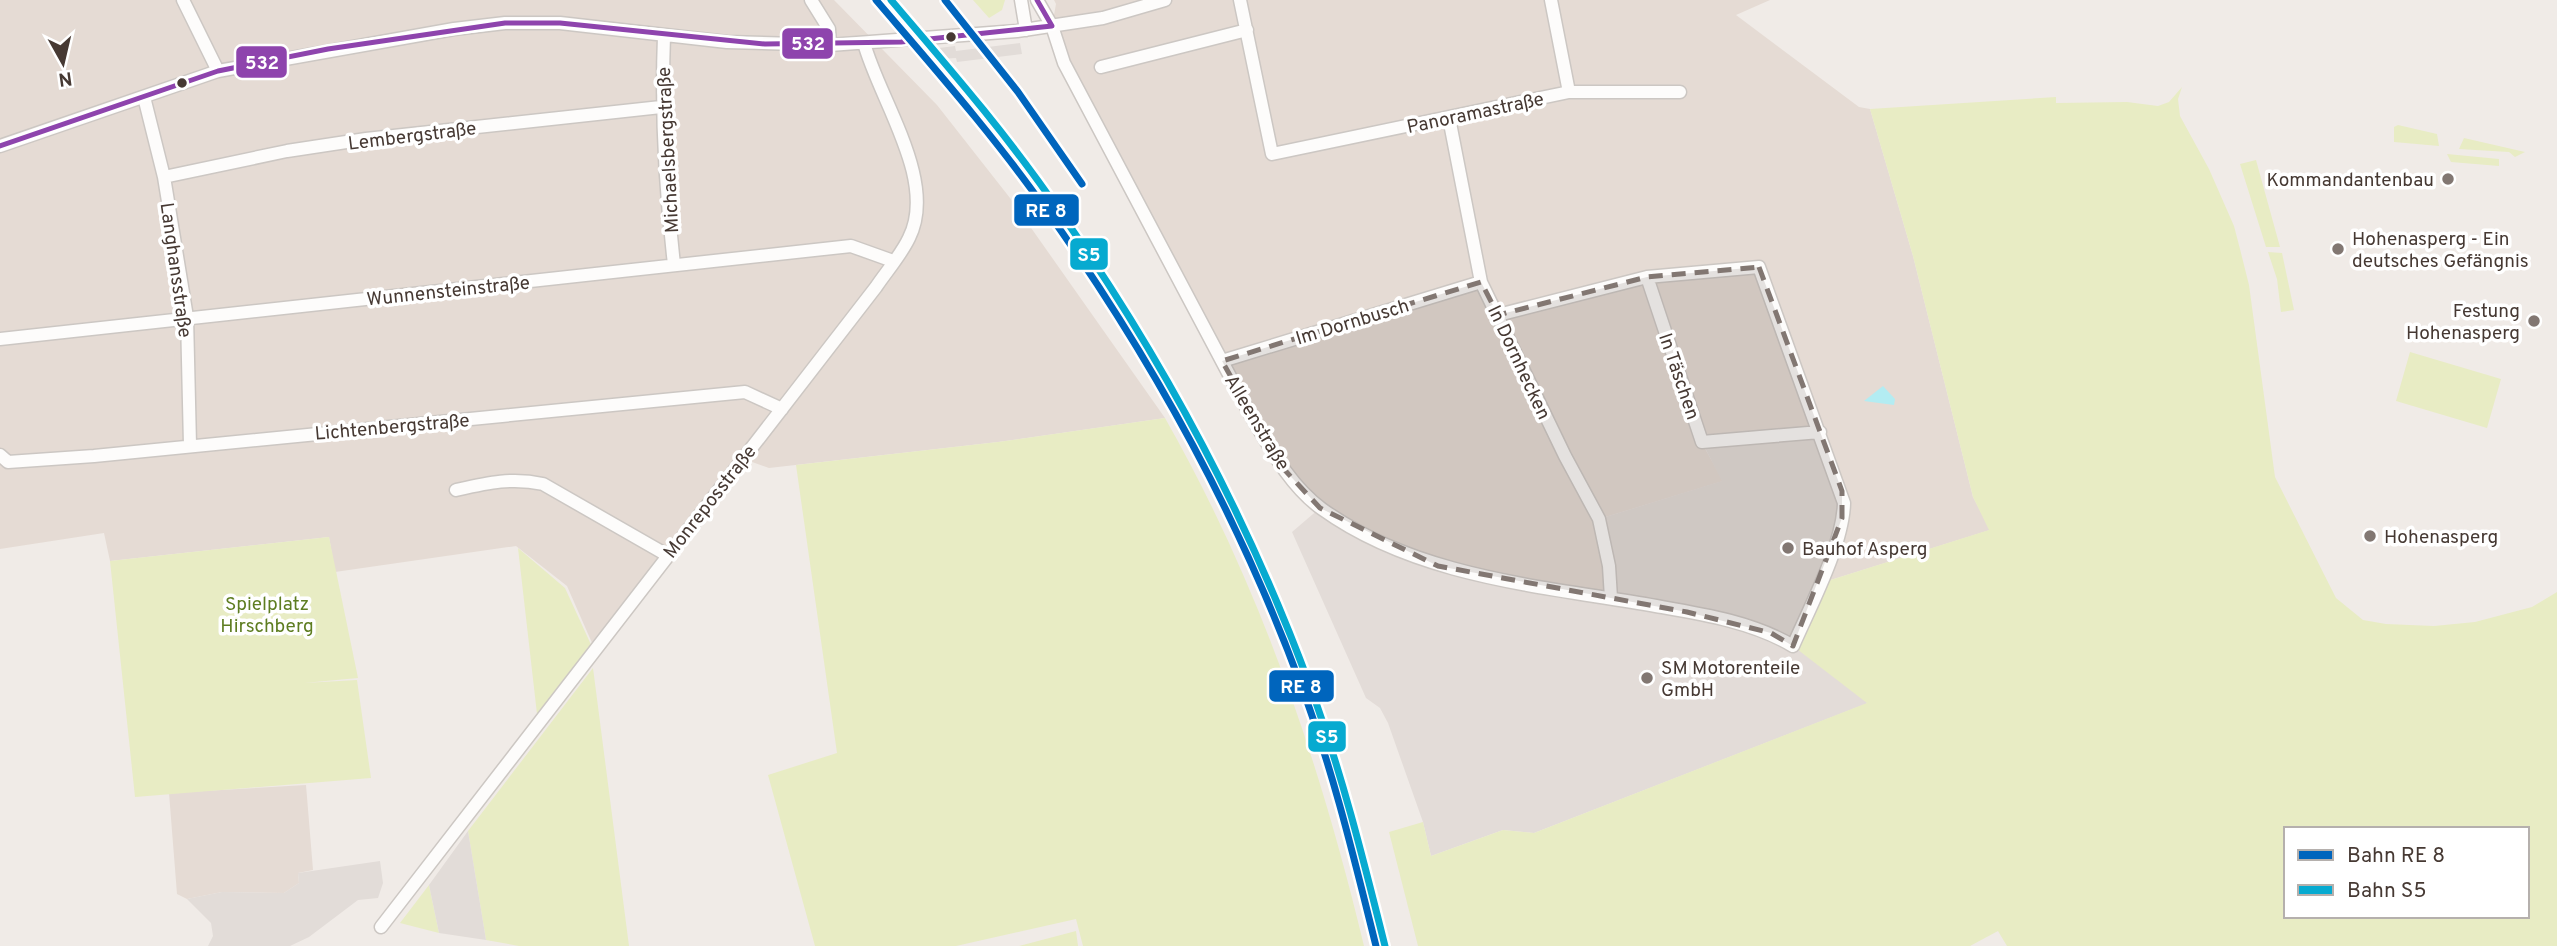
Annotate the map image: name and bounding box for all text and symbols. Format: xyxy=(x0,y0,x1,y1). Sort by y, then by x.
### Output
line badge: 532 xyxy=(781,27,834,60)
north arrow xyxy=(28,28,98,98)
unlabelled marker xyxy=(944,30,958,44)
text: 532 xyxy=(791,33,825,57)
line badge: 532 xyxy=(235,45,288,79)
text: 532 xyxy=(245,52,279,76)
text: N xyxy=(57,65,74,91)
street label: Michaelsbergstraße xyxy=(653,66,685,234)
unlabelled marker xyxy=(175,76,189,90)
street label: Panoramastraße xyxy=(1405,88,1546,140)
street label: Lembergstraße xyxy=(347,117,478,157)
place label: Kommandantenbau xyxy=(2267,169,2434,193)
marker: Kommandantenbau xyxy=(2440,171,2456,187)
line badge: RE 8 xyxy=(1013,193,1080,227)
text: RE 8 xyxy=(1025,200,1067,224)
street label: Langhansstraße xyxy=(154,201,196,339)
place label: Hohenasperg - Ein deutsches Gefängnis xyxy=(2352,228,2529,274)
line badge: S5 xyxy=(1069,237,1109,271)
marker: Hohenasperg - Ein deutsches Gefängnis xyxy=(2330,241,2346,257)
text: S5 xyxy=(1077,244,1101,268)
street label: Wunnensteinstraße xyxy=(365,271,531,312)
street label: Im Dornbusch xyxy=(1293,294,1412,352)
place label: Festung Hohenasperg xyxy=(2406,300,2520,346)
street label: In Dornhecken xyxy=(1481,302,1555,424)
marker: Festung Hohenasperg xyxy=(2526,313,2542,329)
street label: In Täschen xyxy=(1652,330,1704,423)
street label: Alleenstraße xyxy=(1218,371,1294,475)
street label: Lichtenbergstraße xyxy=(314,409,471,447)
street label: Monreposstraße xyxy=(659,441,762,564)
place label: Hohenasperg xyxy=(2384,526,2498,550)
marker: Hohenasperg xyxy=(2362,528,2378,544)
place label: Bauhof Asperg xyxy=(1802,538,1928,562)
marker: Bauhof Asperg xyxy=(1780,540,1796,556)
park label: Spielplatz Hirschberg xyxy=(220,593,314,639)
place label: SM Motorenteile GmbH xyxy=(1661,657,1800,703)
line badge: RE 8 xyxy=(1268,669,1335,703)
marker: SM Motorenteile GmbH xyxy=(1639,670,1655,686)
text: RE 8 xyxy=(1280,676,1322,700)
line badge: S5 xyxy=(1307,720,1347,753)
text: S5 xyxy=(1315,726,1339,750)
legend xyxy=(2284,827,2529,918)
text: Bahn RE 8 xyxy=(2347,843,2445,870)
text: Bahn S5 xyxy=(2347,878,2427,905)

